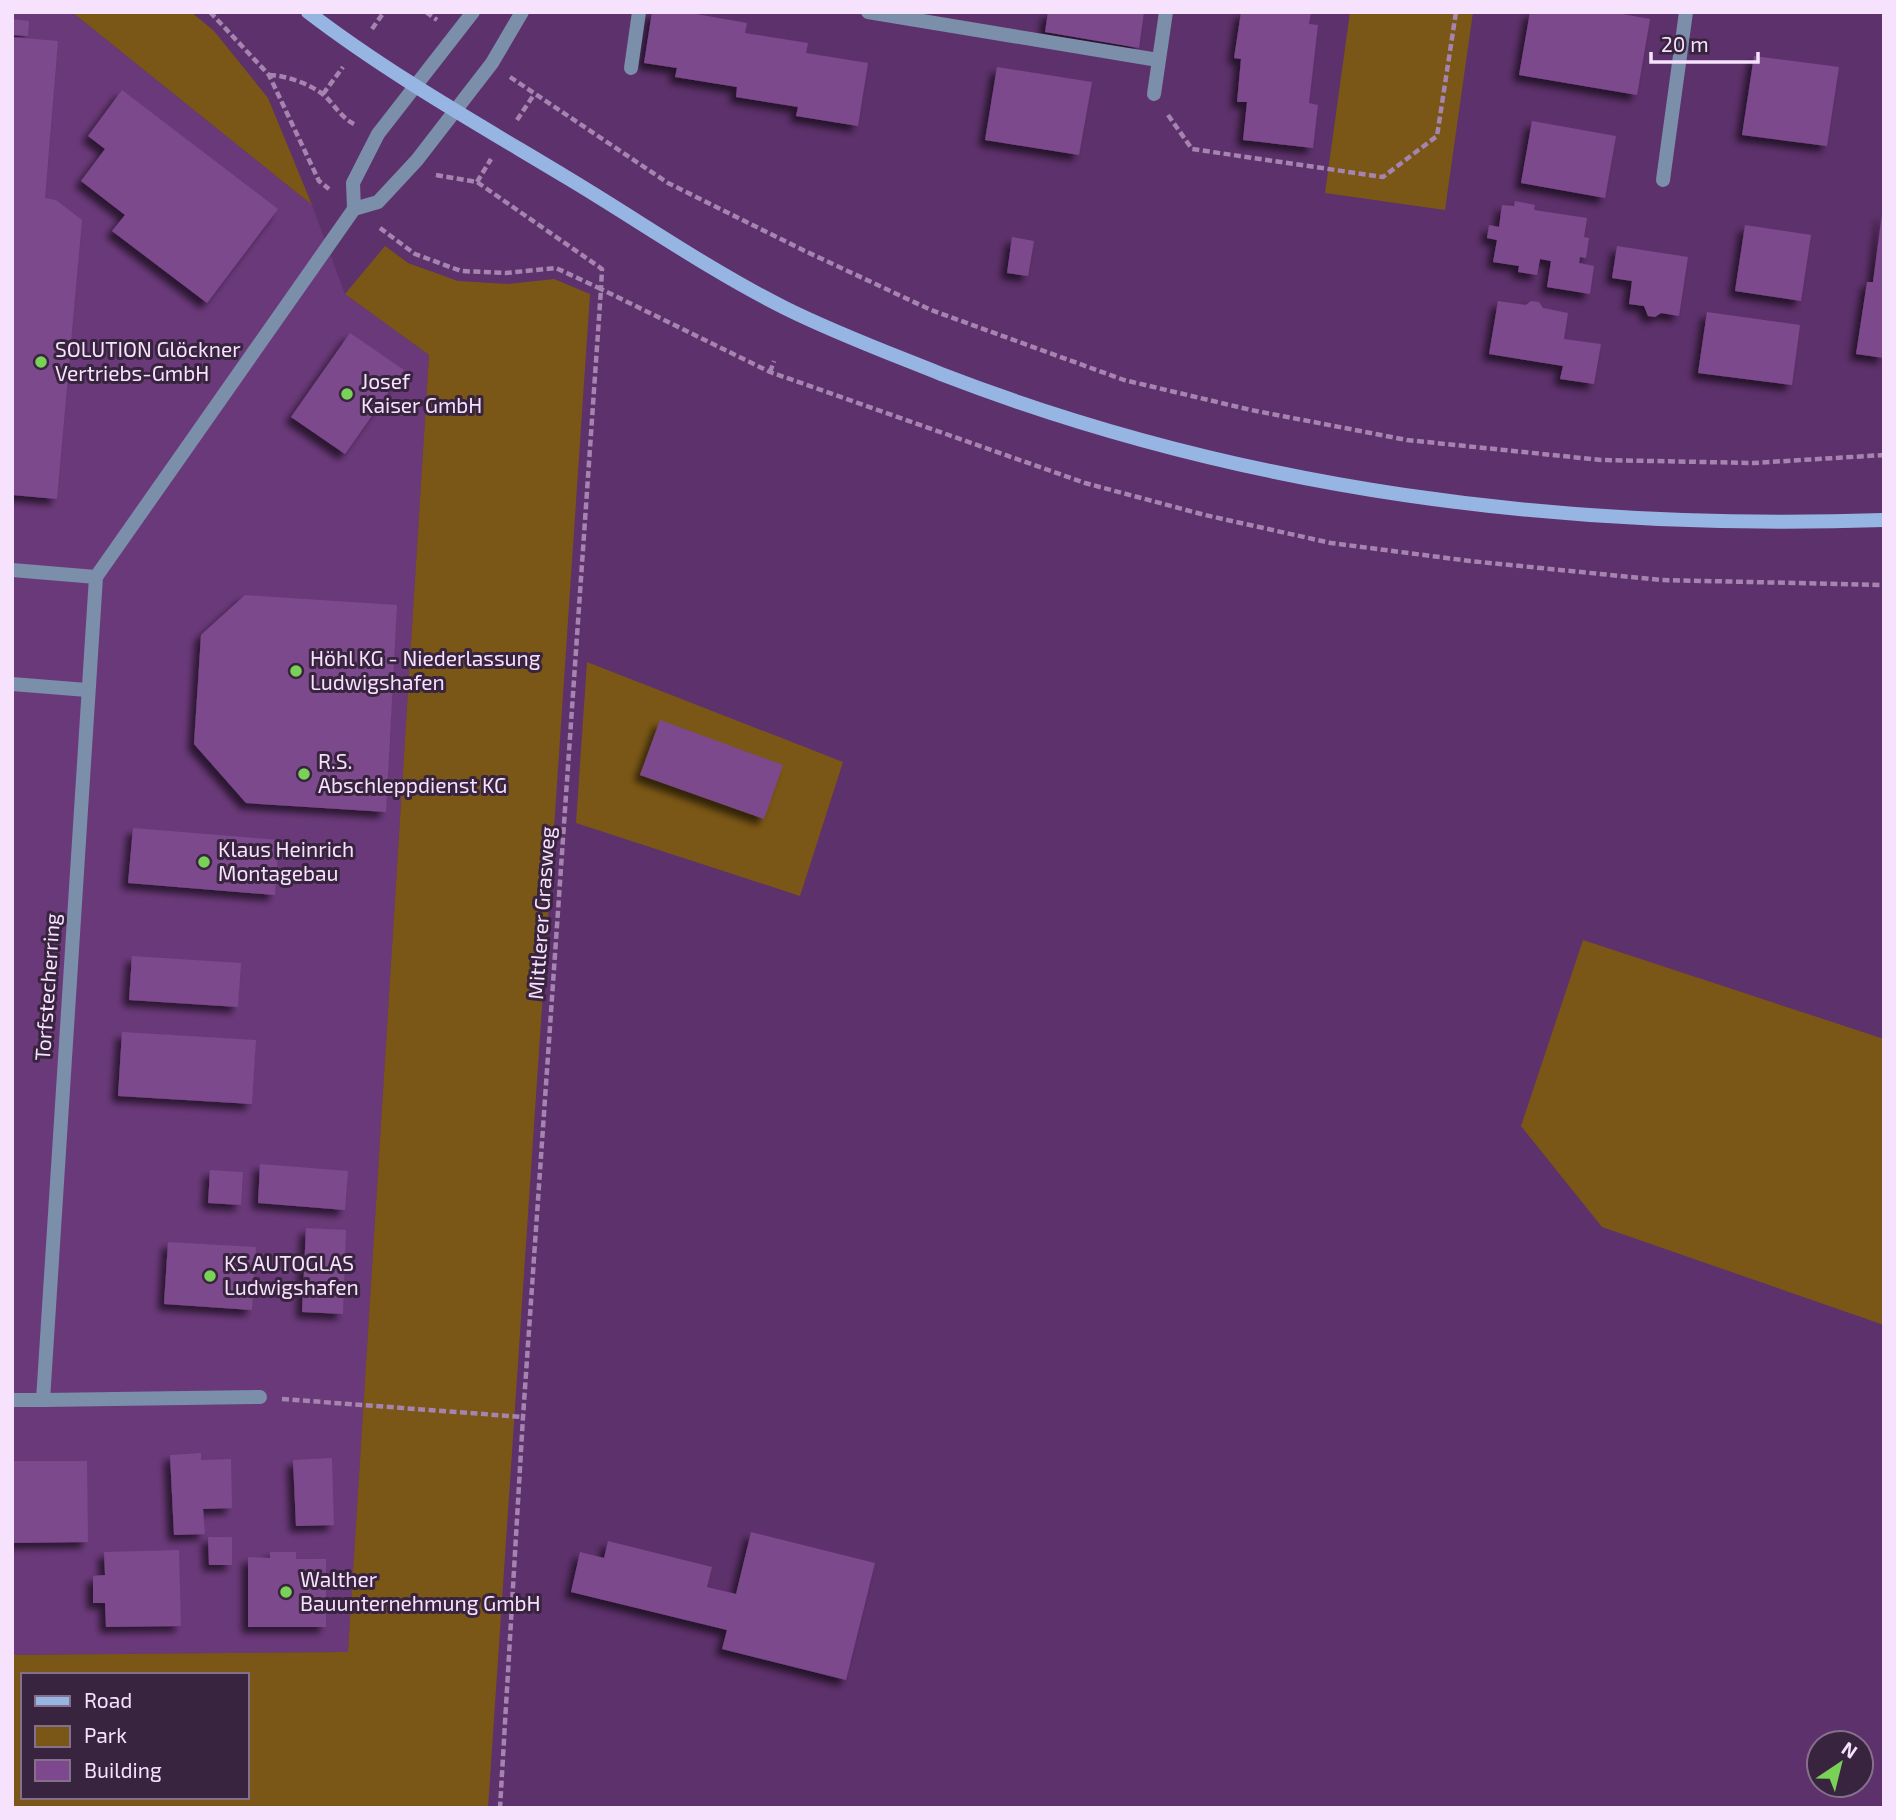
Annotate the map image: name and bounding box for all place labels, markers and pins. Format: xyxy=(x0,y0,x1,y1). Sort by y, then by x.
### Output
place label: SOLUTION Glöckner Vertriebs-GmbH xyxy=(55,336,241,385)
marker: SOLUTION Glöckner Vertriebs-GmbH xyxy=(33,354,49,370)
place label: Josef Kaiser GmbH xyxy=(361,368,482,417)
marker: Josef Kaiser GmbH xyxy=(339,386,355,402)
place label: Höhl KG - Niederlassung Ludwigshafen xyxy=(310,645,541,694)
marker: Höhl KG - Niederlassung Ludwigshafen xyxy=(288,663,304,679)
place label: R.S. Abschleppdienst KG xyxy=(318,748,507,797)
marker: R.S. Abschleppdienst KG xyxy=(296,766,312,782)
place label: Klaus Heinrich Montagebau xyxy=(218,836,354,885)
marker: Klaus Heinrich Montagebau xyxy=(196,854,212,870)
place label: KS AUTOGLAS Ludwigshafen xyxy=(224,1250,359,1299)
marker: KS AUTOGLAS Ludwigshafen xyxy=(202,1268,218,1284)
place label: Walther Bauunternehmung GmbH xyxy=(300,1566,541,1615)
marker: Walther Bauunternehmung GmbH xyxy=(278,1584,294,1600)

